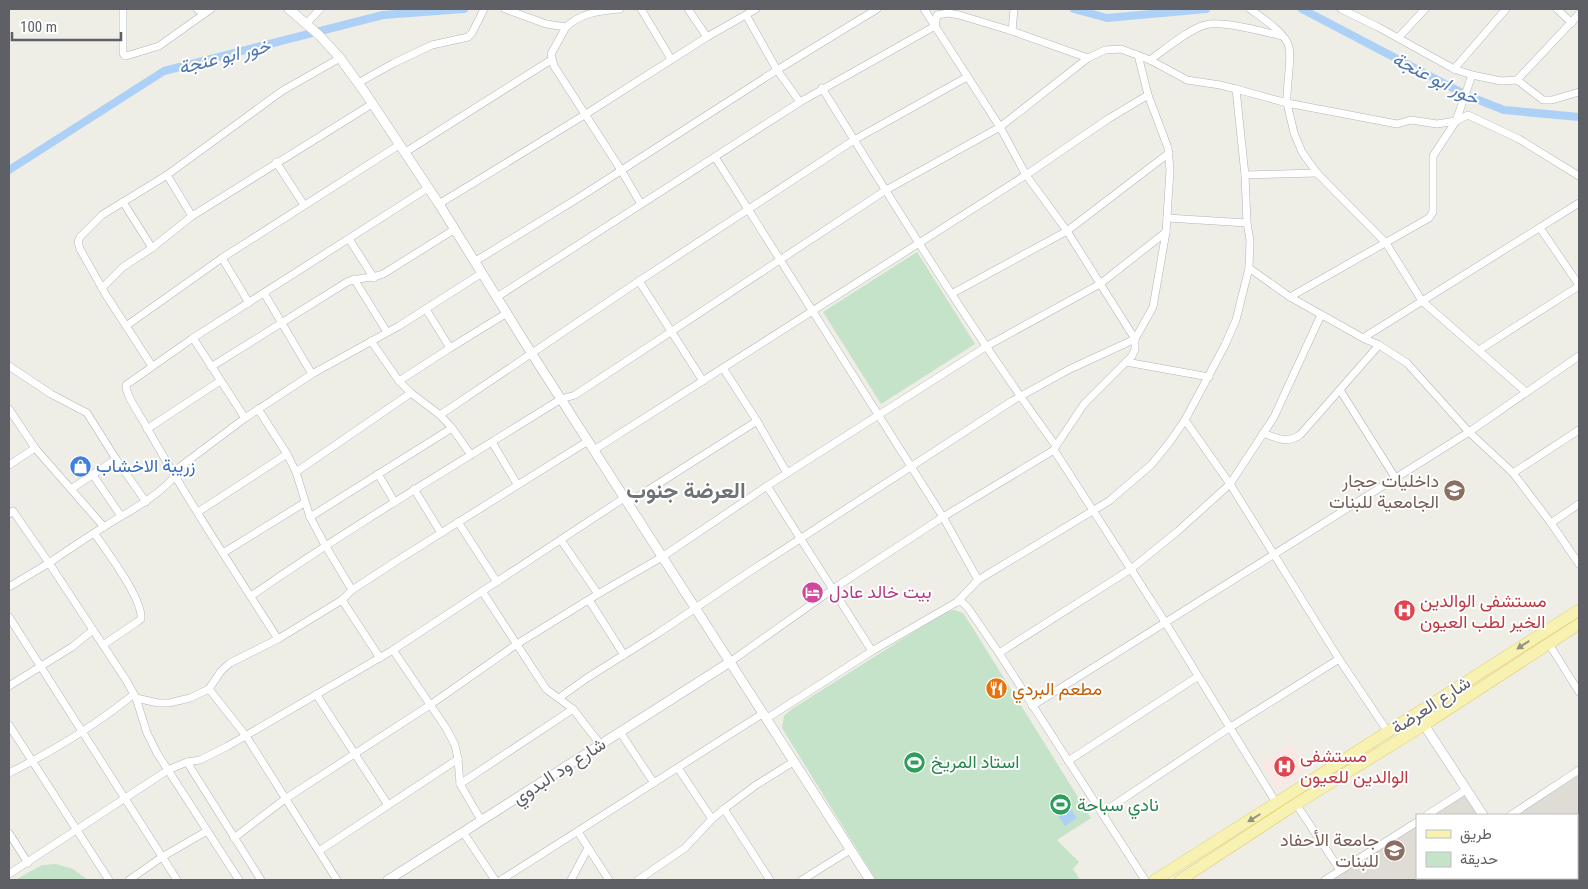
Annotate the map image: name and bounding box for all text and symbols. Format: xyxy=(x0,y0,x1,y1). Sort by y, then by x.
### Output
scale bar xyxy=(12,10,121,42)
text: 100 m xyxy=(20,18,57,36)
water label: خور ابو عنجة xyxy=(176,34,274,79)
water label: خور ابو عنجة xyxy=(1389,47,1484,111)
shop icon: زريبة الاخشاب xyxy=(68,454,92,478)
place label: زريبة الاخشاب xyxy=(96,455,195,477)
place label: داخليات حجار الجامعية للبنات xyxy=(1329,470,1439,512)
district label: العرضة جنوب xyxy=(626,478,746,504)
school or university icon: داخليات حجار الجامعية للبنات xyxy=(1443,479,1467,503)
hotel icon: بيت خالد عادل xyxy=(801,580,825,604)
place label: بيت خالد عادل xyxy=(829,581,932,603)
place label: مستشفى الوالدين الخير لطب العيون xyxy=(1420,590,1547,633)
hospital icon: مستشفى الوالدين الخير لطب العيون xyxy=(1392,599,1416,623)
one-way arrow xyxy=(1517,641,1530,650)
street label: شارع العرضة xyxy=(1387,671,1475,740)
restaurant icon: مطعم البردي xyxy=(984,677,1008,701)
place label: مطعم البردي xyxy=(1012,678,1102,704)
street label: شارع ود البدوي xyxy=(508,733,612,813)
place label: مستشفى الوالدين للعيون xyxy=(1300,745,1409,788)
sports icon: استاد المريخ xyxy=(903,750,927,774)
place label: استاد المريخ xyxy=(931,751,1019,774)
hospital icon: مستشفى الوالدين للعيون xyxy=(1272,754,1296,778)
sports icon: نادي سباحة xyxy=(1049,793,1073,817)
place label: نادي سباحة xyxy=(1077,794,1159,820)
one-way arrow xyxy=(1247,813,1260,822)
legend xyxy=(1416,814,1578,879)
text: طريق xyxy=(1460,825,1492,844)
place label: جامعة الأحفاد للبنات xyxy=(1280,829,1379,871)
school or university icon: جامعة الأحفاد للبنات xyxy=(1383,838,1407,862)
text: حديقة xyxy=(1460,850,1498,868)

